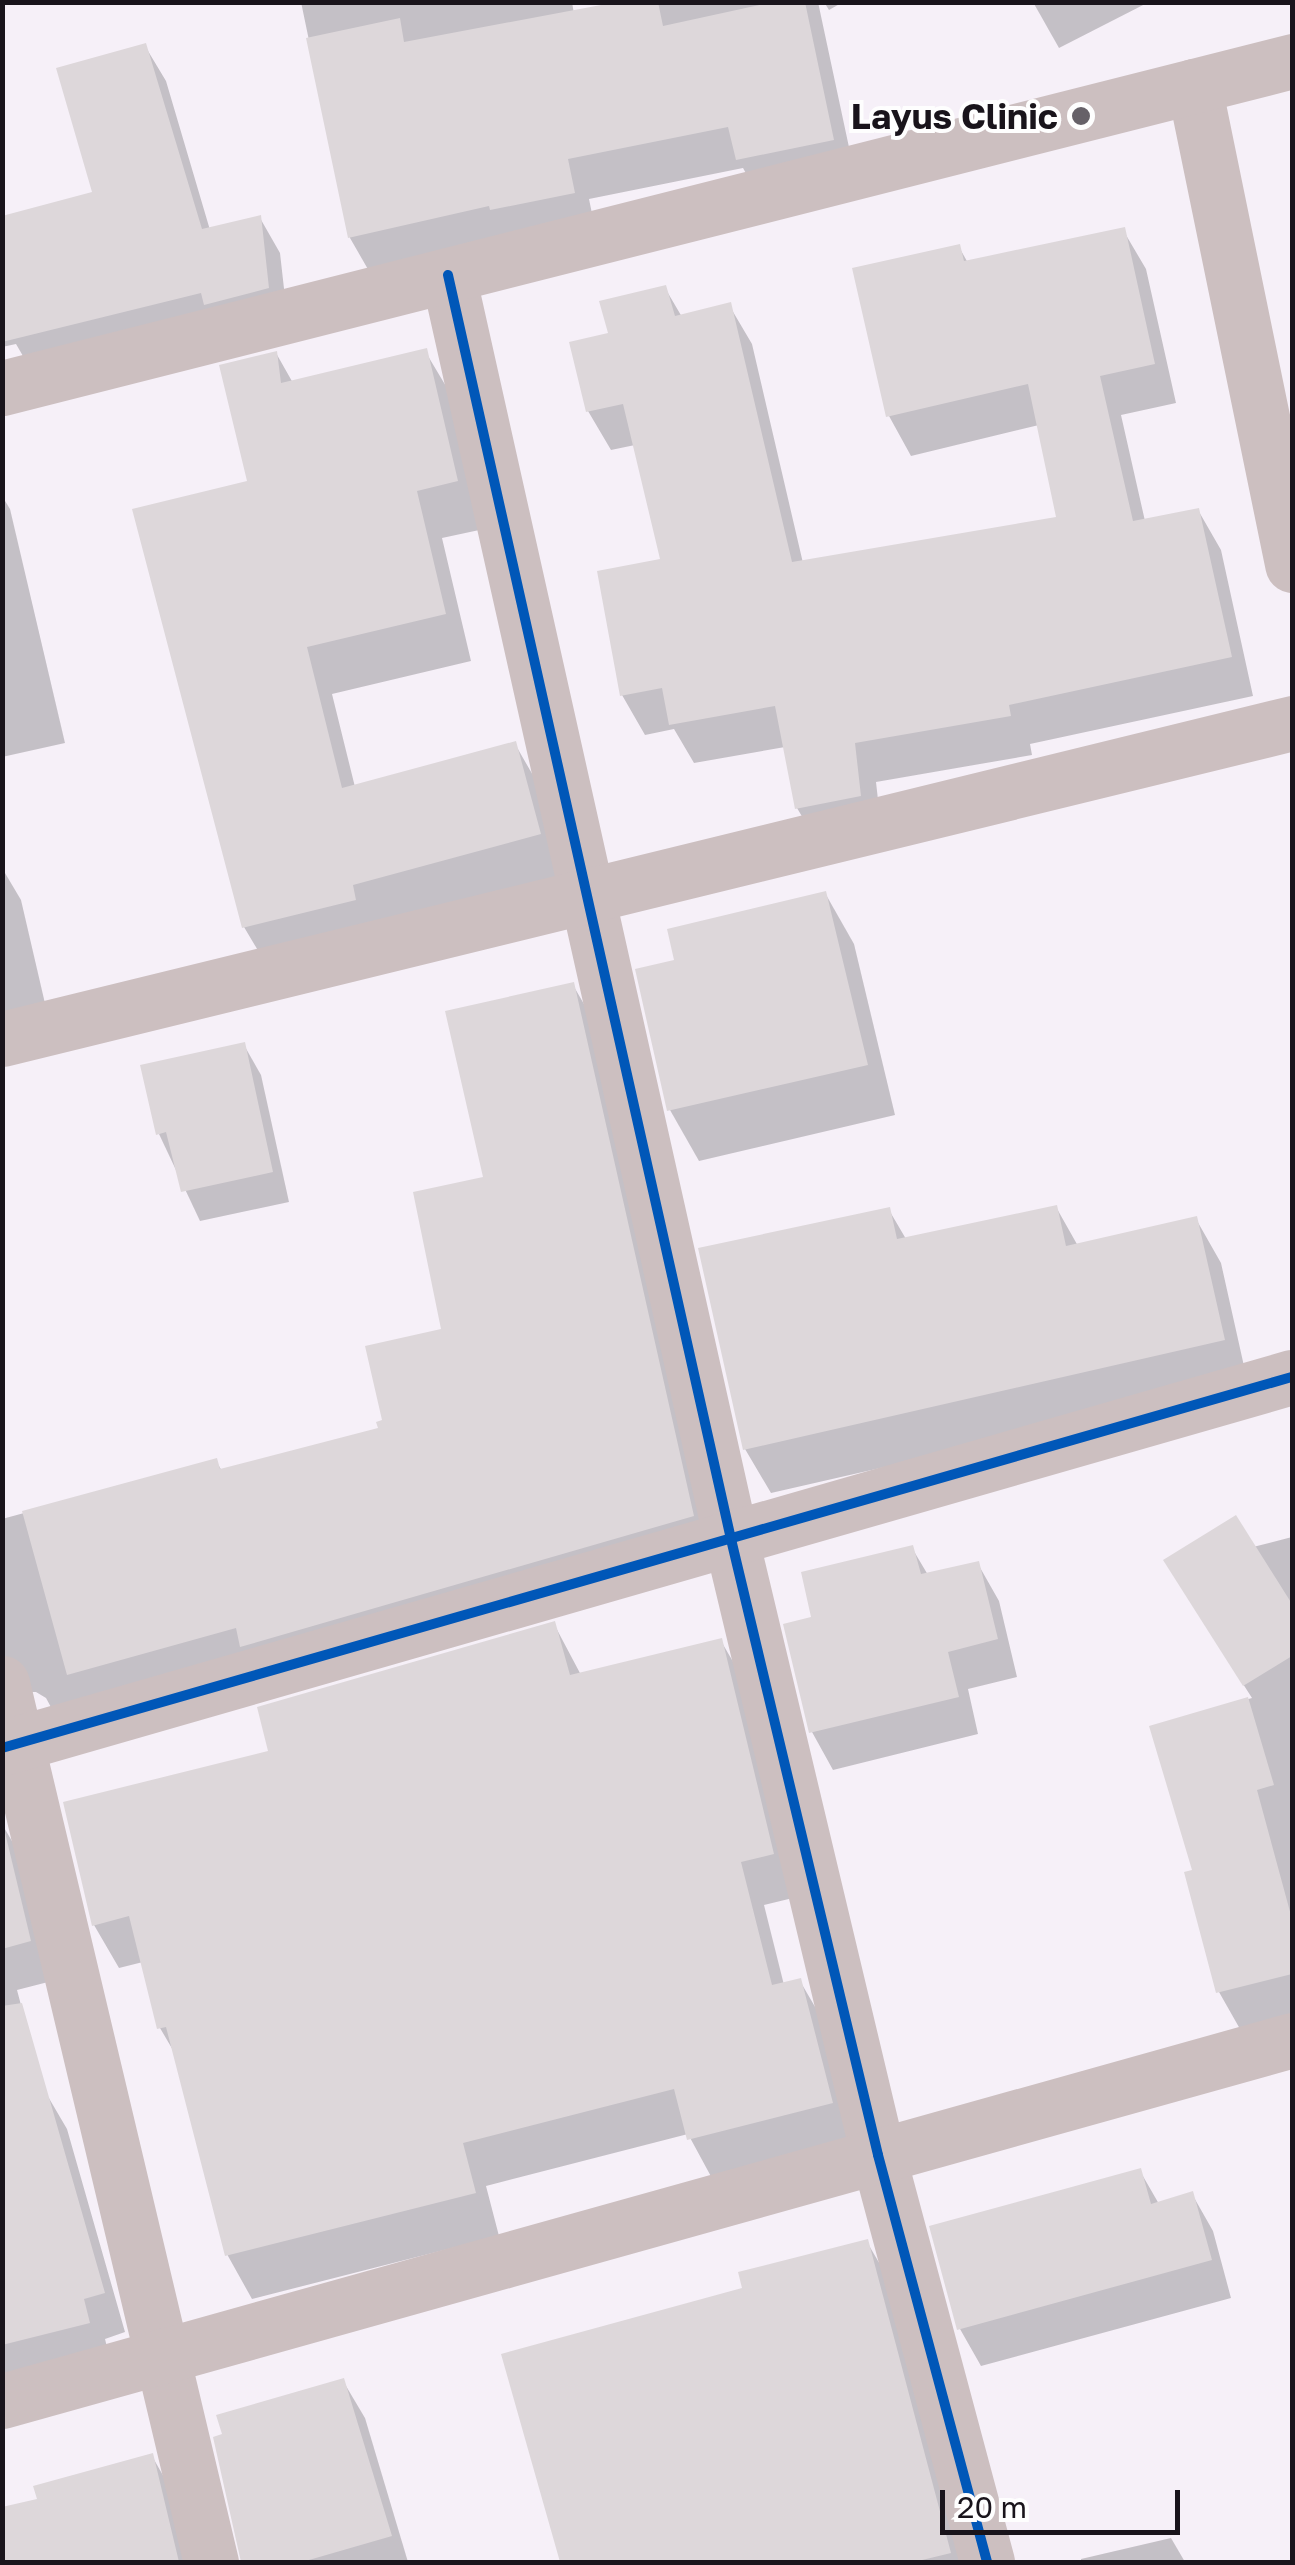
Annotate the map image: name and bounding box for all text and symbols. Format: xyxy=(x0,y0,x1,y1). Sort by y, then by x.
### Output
place label: Layus Clinic xyxy=(851,95,1058,137)
marker: Layus Clinic xyxy=(1068,103,1094,129)
scale bar xyxy=(945,2470,1185,2532)
text: 20 m xyxy=(957,2489,1027,2525)

